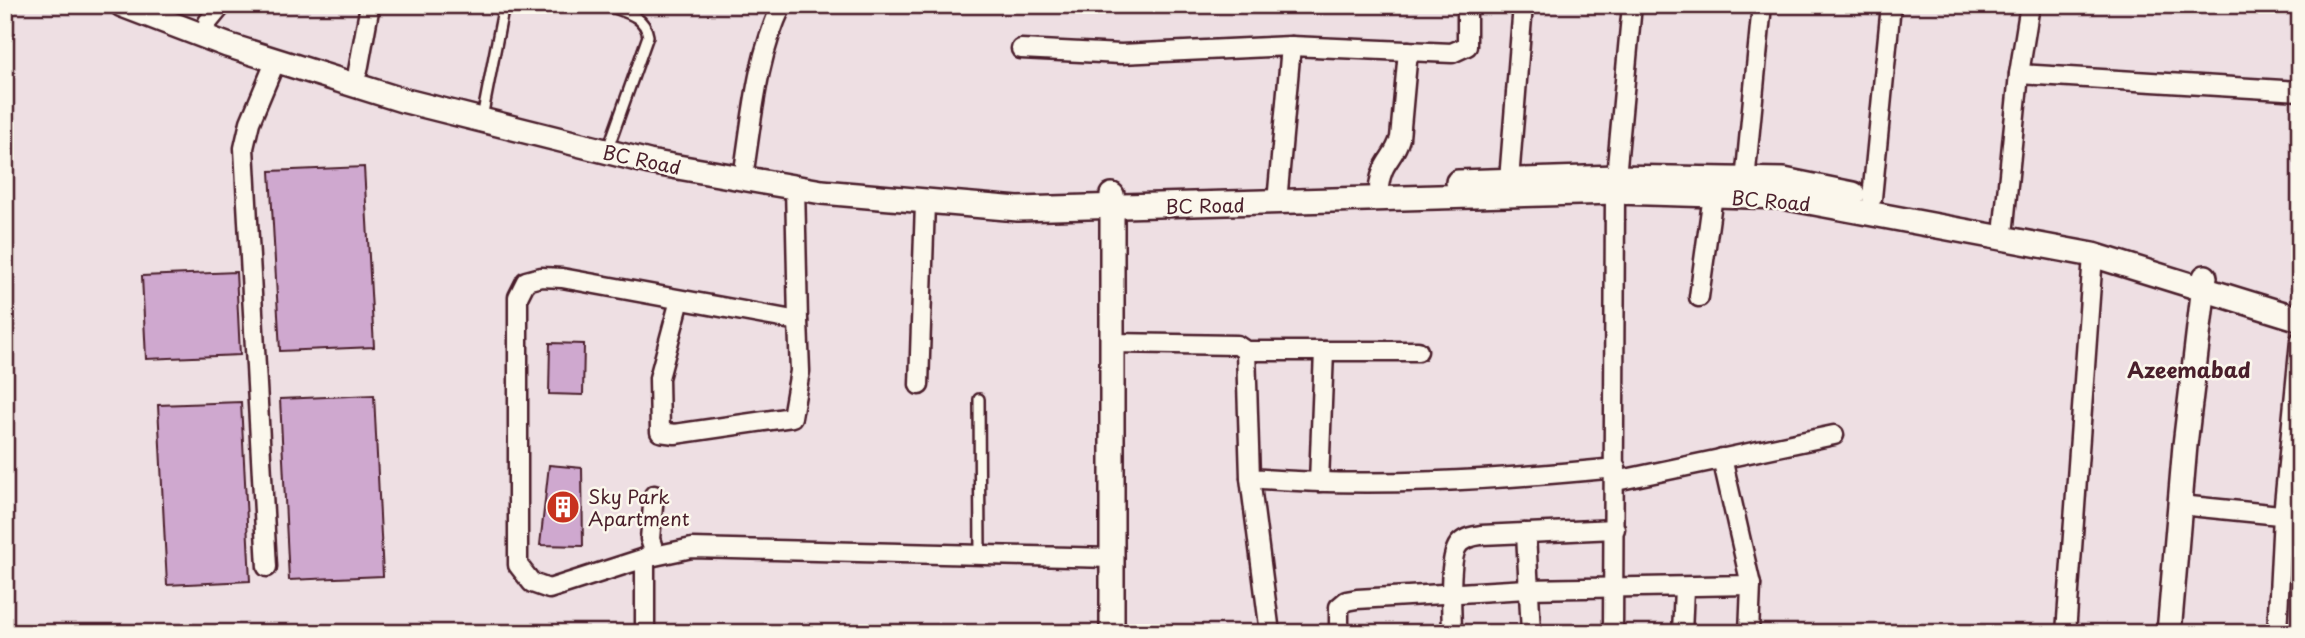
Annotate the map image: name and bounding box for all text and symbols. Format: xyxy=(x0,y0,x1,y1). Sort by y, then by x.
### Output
street label: BC Road xyxy=(600,137,684,181)
street label: BC Road xyxy=(1730,183,1812,217)
street label: BC Road xyxy=(1165,190,1245,220)
district label: Azeemabad xyxy=(2127,353,2251,385)
place label: Sky Park Apartment xyxy=(588,482,690,532)
building icon: Sky Park Apartment xyxy=(544,488,582,526)

